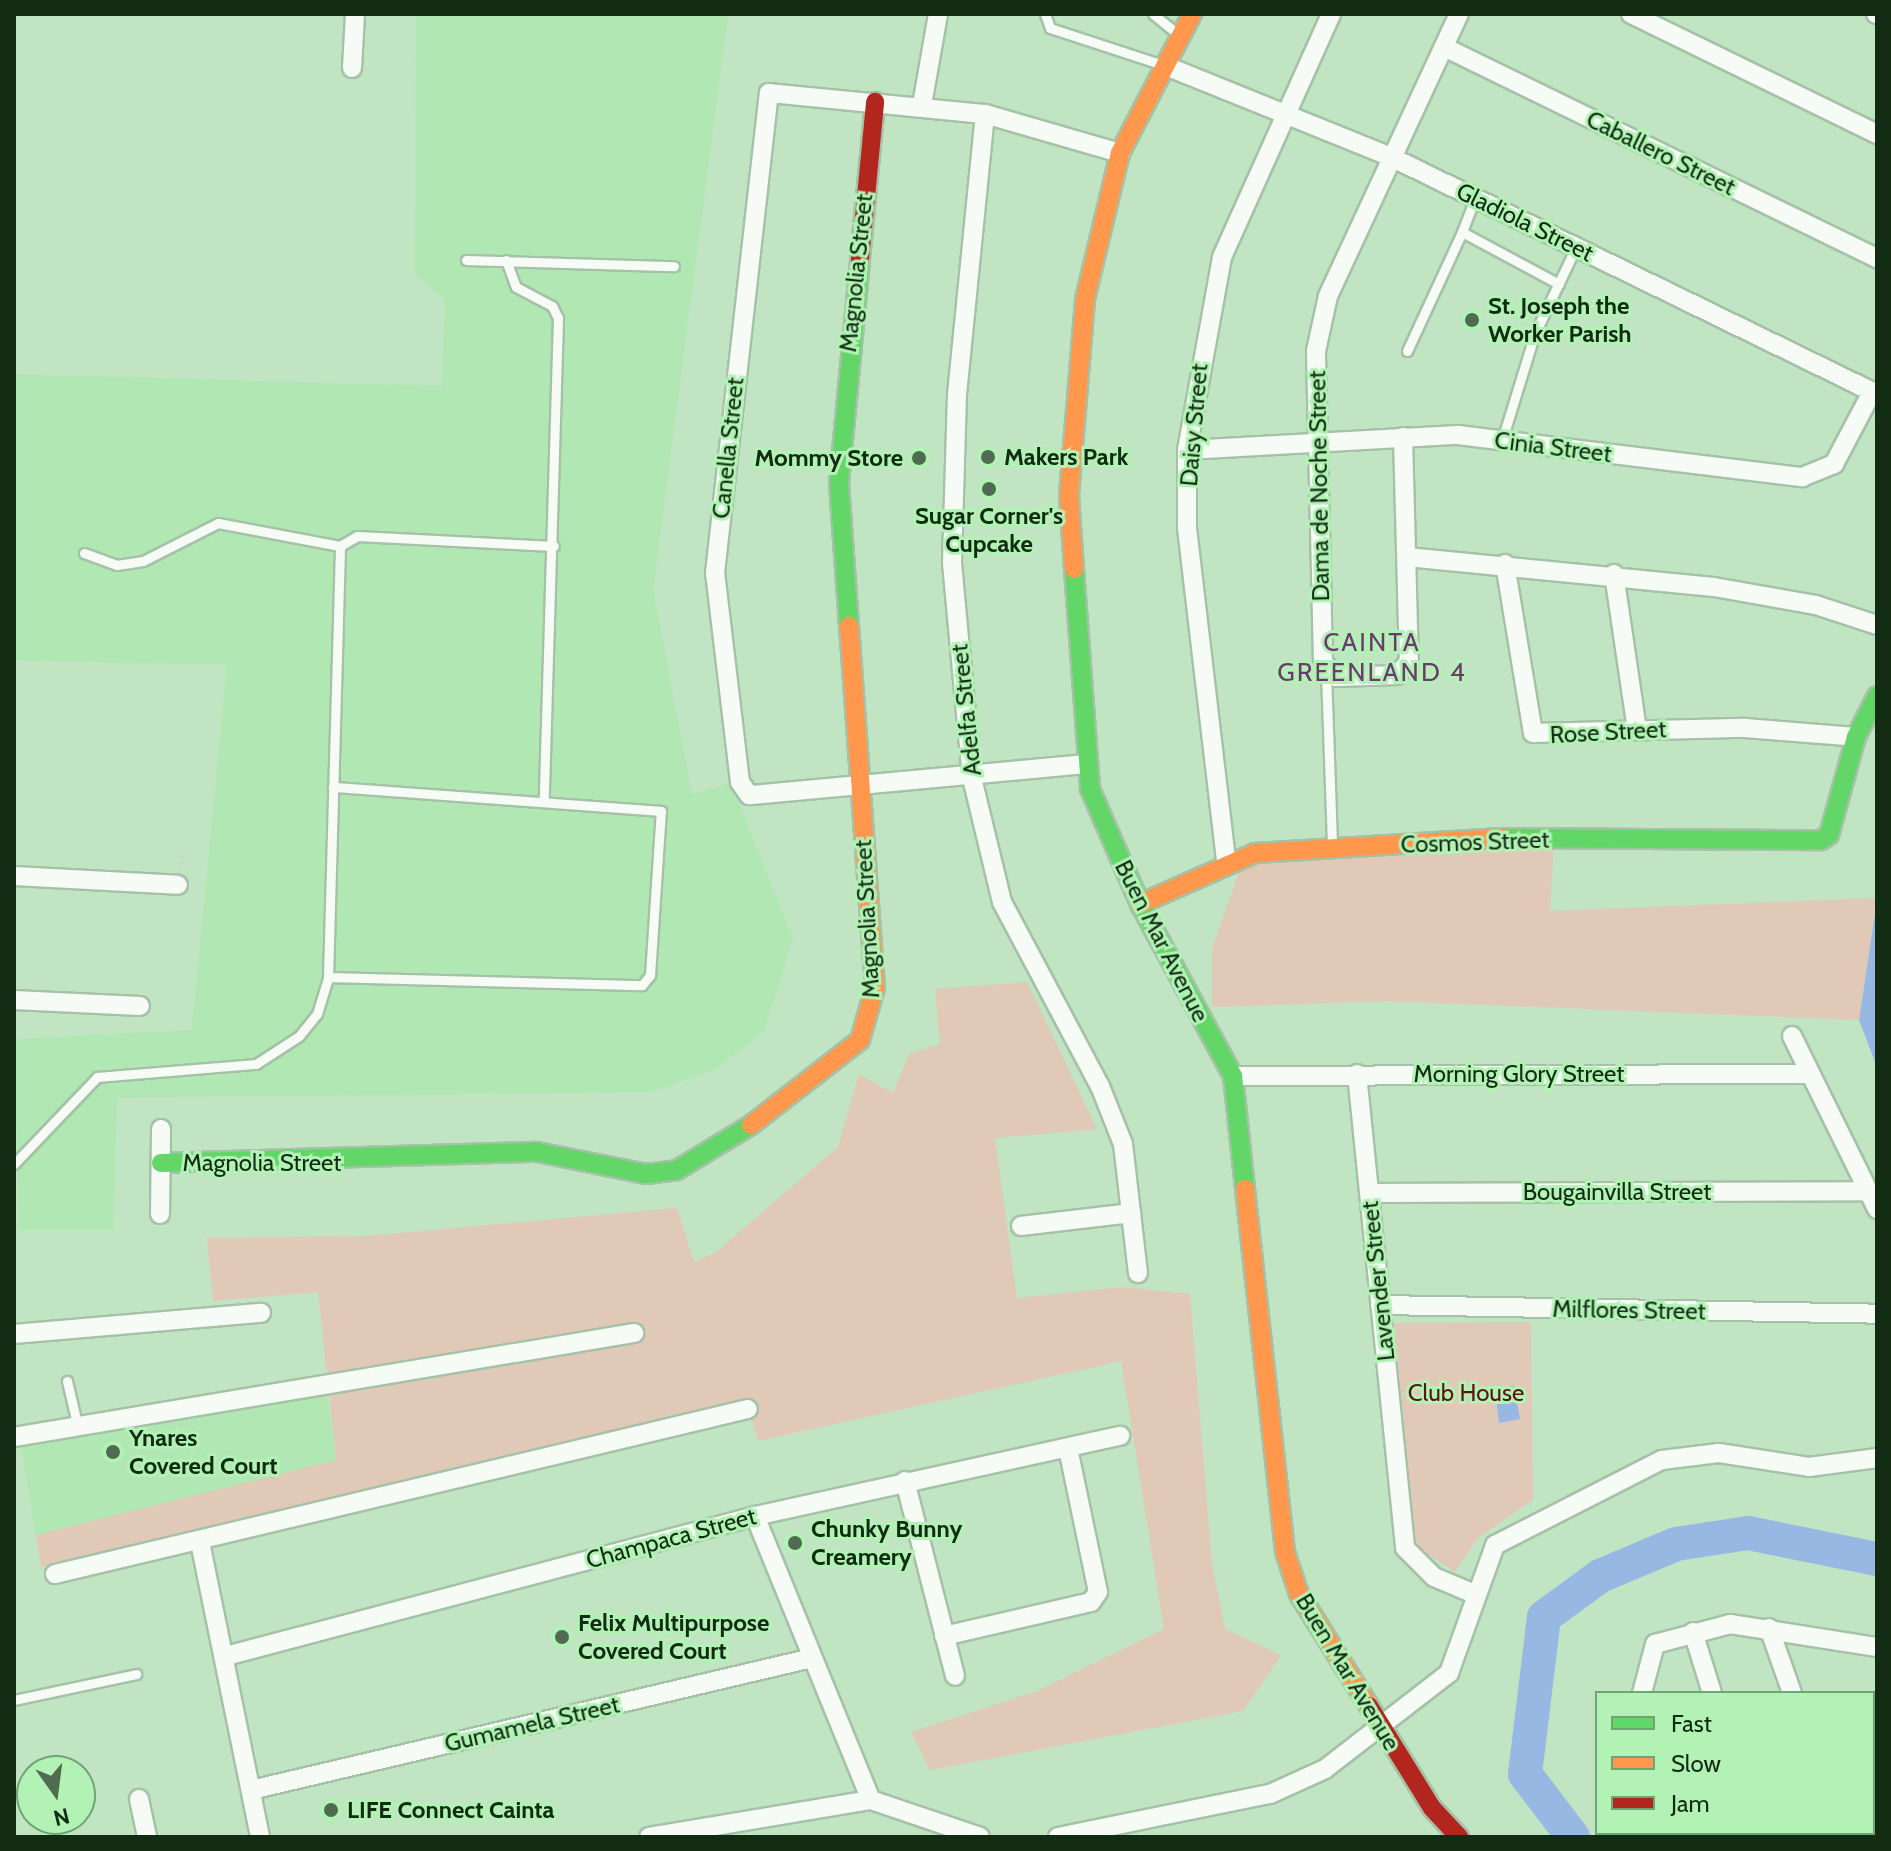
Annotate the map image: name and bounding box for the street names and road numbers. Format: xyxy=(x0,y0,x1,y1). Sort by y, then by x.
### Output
street label: Caballero Street xyxy=(1582,105,1740,201)
street label: Gladiola Street xyxy=(1452,176,1598,268)
street label: Magnolia Street xyxy=(833,193,879,353)
street label: Daisy Street xyxy=(1174,362,1214,488)
street label: Dama de Noche Street xyxy=(1303,370,1335,602)
street label: Canella Street xyxy=(706,376,750,520)
street label: Cinia Street xyxy=(1493,426,1613,468)
street label: Adelfa Street xyxy=(945,643,987,777)
street label: Rose Street xyxy=(1549,715,1667,749)
street label: Cosmos Street xyxy=(1400,825,1550,859)
street label: Magnolia Street xyxy=(848,839,886,999)
street label: Buen Mar Avenue xyxy=(1109,855,1215,1027)
street label: Morning Glory Street xyxy=(1414,1060,1624,1088)
street label: Magnolia Street xyxy=(183,1149,341,1177)
street label: Bougainvilla Street xyxy=(1523,1178,1711,1206)
street label: Lavender Street xyxy=(1355,1200,1401,1362)
street label: Milflores Street xyxy=(1552,1294,1706,1326)
street label: Champaca Street xyxy=(583,1501,759,1575)
street label: Buen Mar Avenue xyxy=(1290,1588,1406,1756)
street label: Gumamela Street xyxy=(442,1690,622,1758)

